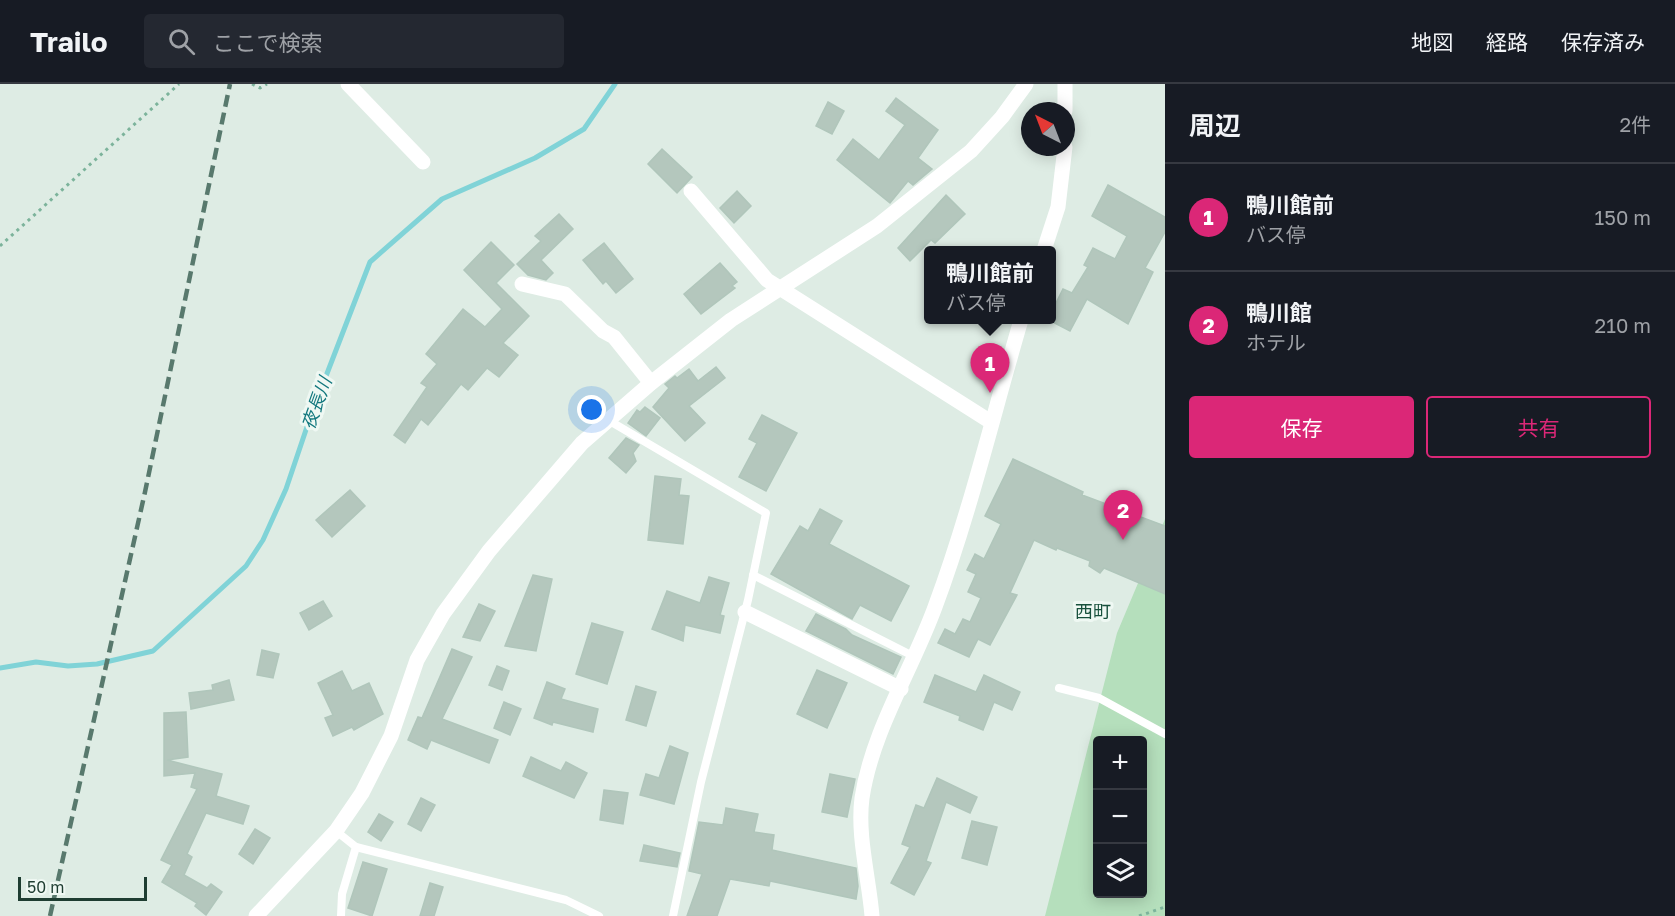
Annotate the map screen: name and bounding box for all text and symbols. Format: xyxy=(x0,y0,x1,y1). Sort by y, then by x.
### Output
search box xyxy=(144,14,564,68)
text: Trailo xyxy=(30,25,108,58)
icon: search xyxy=(165,25,198,58)
text: ここで検索 xyxy=(213,29,323,56)
text: 地図 xyxy=(1411,29,1453,55)
text: 経路 xyxy=(1486,29,1528,55)
text: 保存済み xyxy=(1561,29,1645,55)
north arrow xyxy=(1021,102,1075,156)
text: 周辺 xyxy=(1189,110,1241,141)
text: 2件 xyxy=(1619,112,1651,136)
text: 鴨川館前 xyxy=(1246,191,1334,218)
text: 1 xyxy=(1203,205,1214,229)
text: 150 m xyxy=(1595,205,1651,229)
text: バス停 xyxy=(1246,222,1306,246)
popup xyxy=(924,246,1056,324)
text: 鴨川館前 xyxy=(946,259,1034,286)
text: バス停 xyxy=(946,290,1006,314)
text: 鴨川館 xyxy=(1246,299,1312,326)
text: 2 xyxy=(1202,313,1215,337)
text: 210 m xyxy=(1595,313,1651,337)
text: ホテル xyxy=(1246,330,1306,354)
pin: 1 xyxy=(970,344,1010,393)
water label: 夜長川 xyxy=(296,372,336,432)
your location xyxy=(577,395,606,424)
button: 保存 xyxy=(1189,396,1414,458)
button: 共有 xyxy=(1426,396,1651,458)
pin: 2 xyxy=(1104,490,1142,540)
district label: 西町 xyxy=(1075,600,1111,622)
map controls xyxy=(1093,736,1147,898)
button: + xyxy=(1093,736,1147,790)
button: − xyxy=(1093,790,1147,844)
button: layers xyxy=(1093,844,1147,898)
scale bar xyxy=(18,874,147,902)
text: 50 m xyxy=(27,877,64,897)

